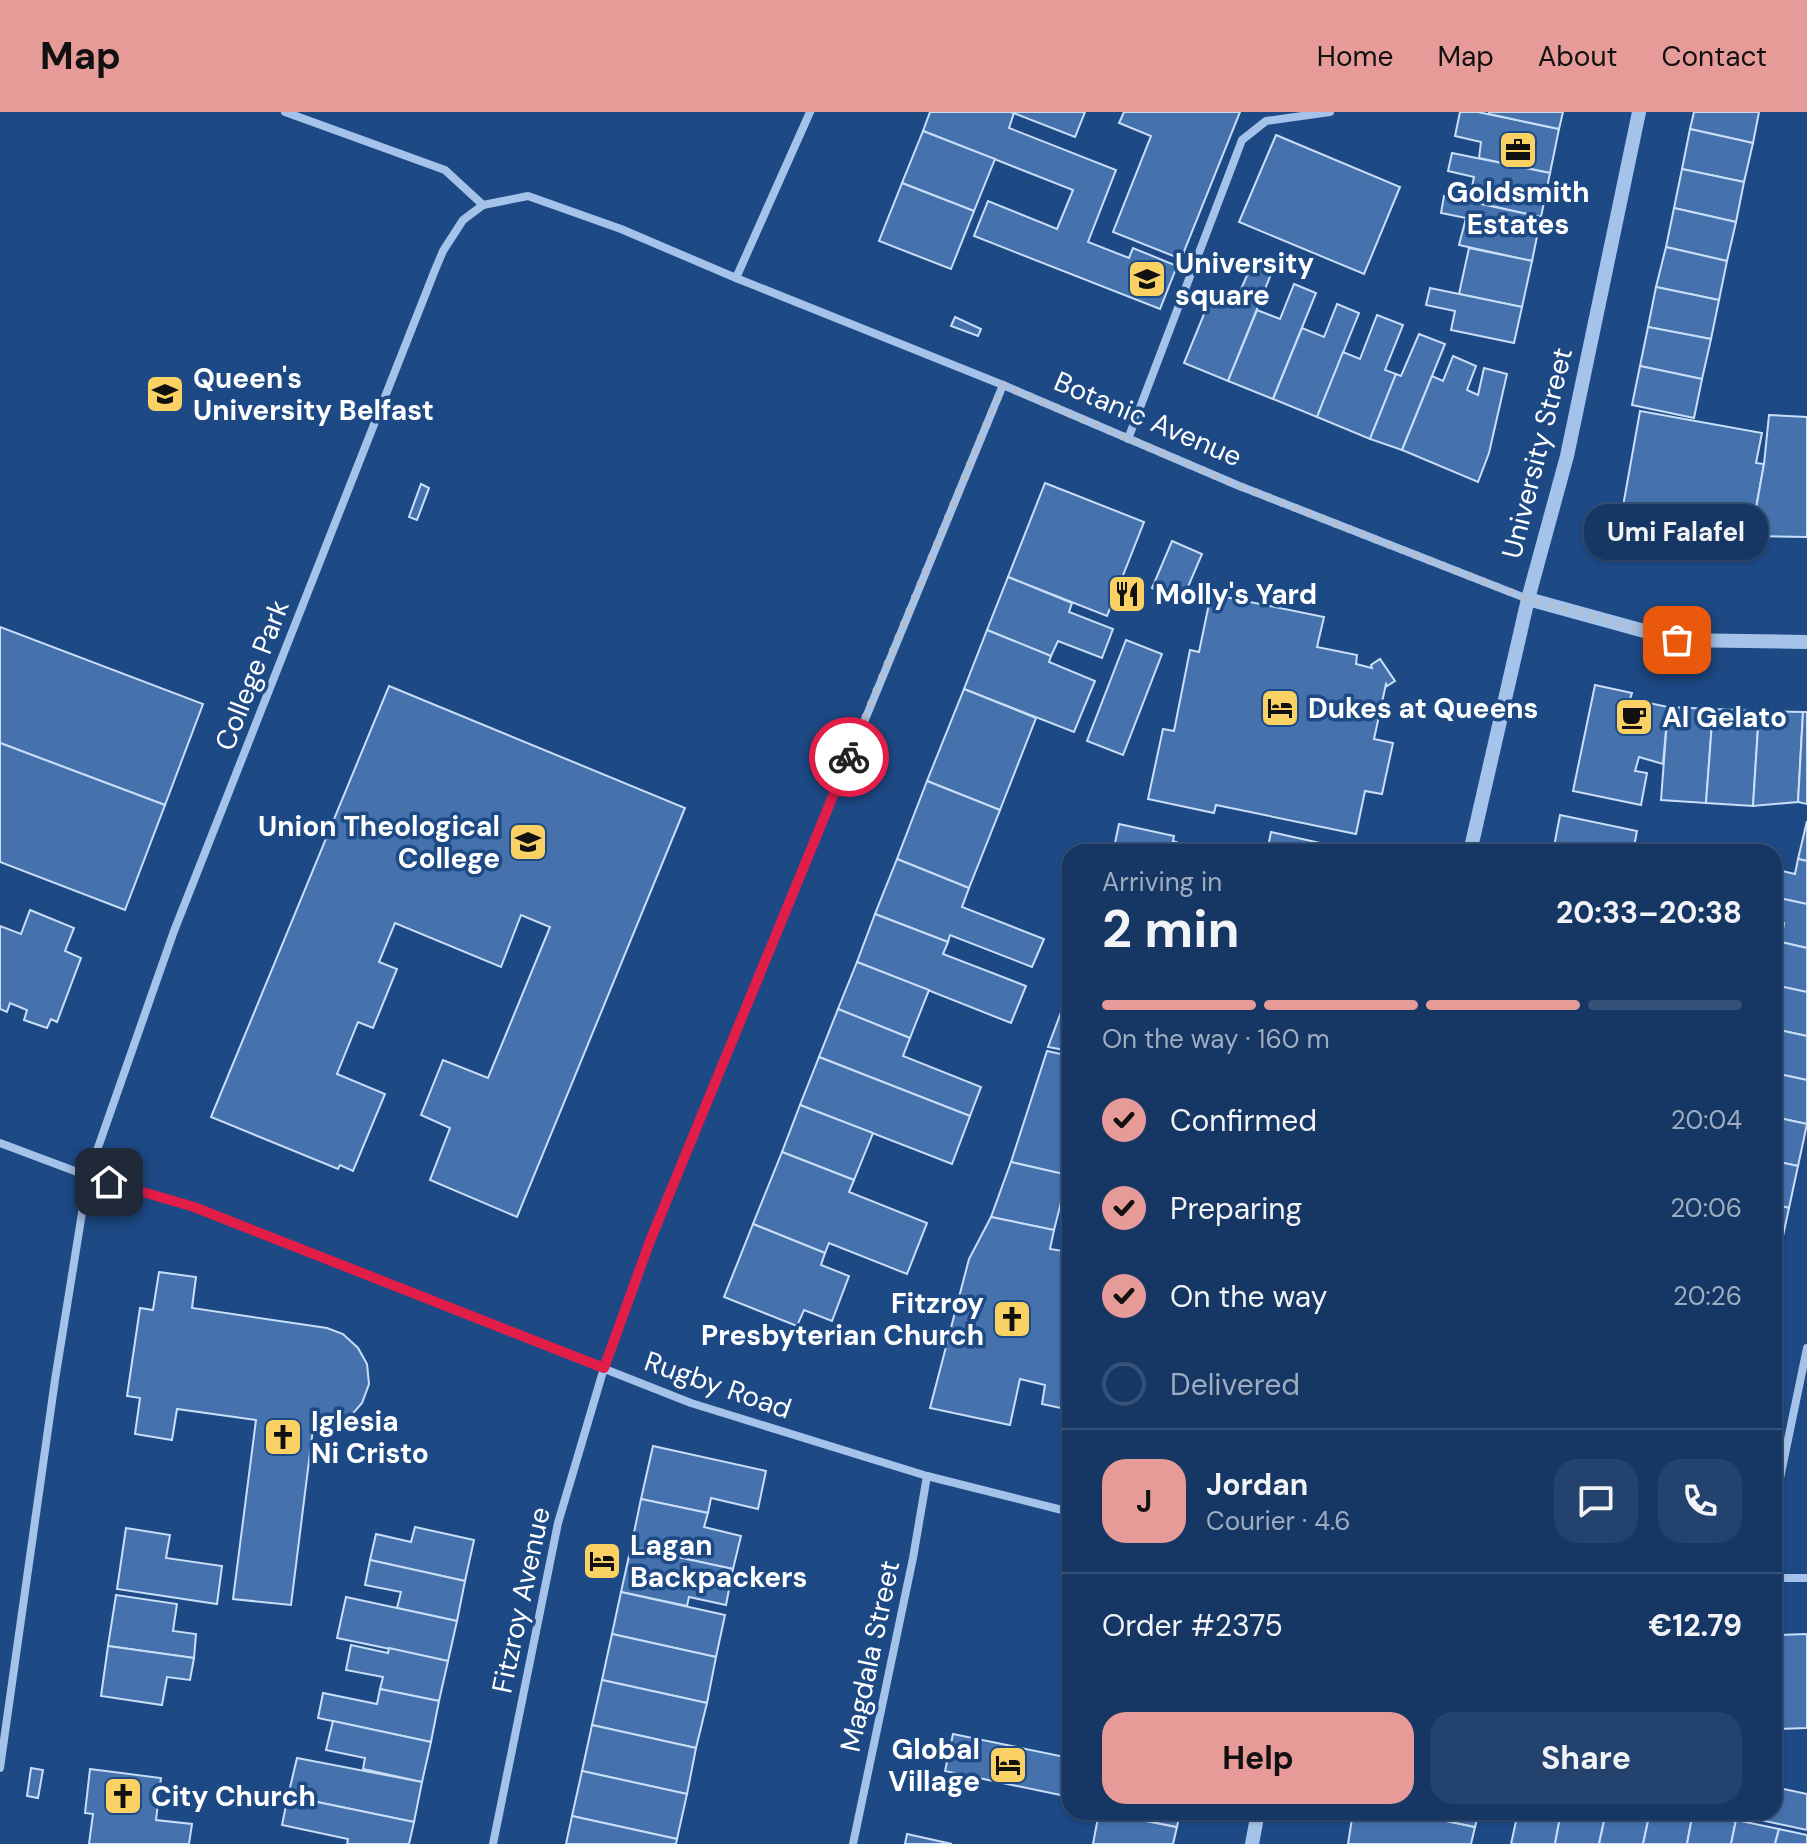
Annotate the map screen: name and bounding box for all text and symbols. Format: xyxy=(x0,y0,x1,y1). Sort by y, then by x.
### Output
text: Map xyxy=(40,31,121,81)
text: Home xyxy=(1317,38,1393,75)
text: Map xyxy=(1437,38,1494,75)
text: About xyxy=(1538,38,1617,75)
text: Contact xyxy=(1661,38,1767,75)
office icon: Goldsmith Estates xyxy=(1497,129,1539,171)
place label: Goldsmith Estates xyxy=(1446,174,1590,243)
place label: University square xyxy=(1175,245,1314,314)
school or university icon: University square xyxy=(1126,258,1168,300)
street label: University Street xyxy=(1493,344,1581,562)
place label: Queen's University Belfast xyxy=(193,360,434,429)
street label: Botanic Avenue xyxy=(1048,363,1248,475)
school or university icon: Queen's University Belfast xyxy=(144,373,186,415)
callout: Umi Falafel xyxy=(1585,504,1769,560)
text: Umi Falafel xyxy=(1607,515,1745,549)
restaurant icon: Molly's Yard xyxy=(1106,573,1148,615)
place label: Molly's Yard xyxy=(1155,576,1317,613)
street label: College Park xyxy=(206,594,298,756)
pin xyxy=(1643,606,1711,674)
icon: bag xyxy=(1655,618,1699,662)
hotel icon: Dukes at Queens xyxy=(1259,687,1301,729)
place label: Dukes at Queens xyxy=(1308,690,1538,727)
cafe icon: Al Gelato xyxy=(1613,696,1655,738)
place label: Al Gelato xyxy=(1662,699,1787,736)
courier xyxy=(809,717,889,797)
icon: bike xyxy=(827,735,871,779)
place label: Union Theological College xyxy=(258,808,500,877)
school or university icon: Union Theological College xyxy=(507,821,549,863)
text: Arriving in xyxy=(1102,865,1222,899)
text: 20:33–20:38 xyxy=(1556,893,1742,932)
text: 2 min xyxy=(1102,895,1240,963)
text: On the way · 160 m xyxy=(1102,1022,1330,1056)
icon: check xyxy=(1102,1098,1146,1142)
text: Confirmed xyxy=(1170,1101,1317,1140)
text: 20:04 xyxy=(1671,1103,1742,1137)
pin xyxy=(75,1148,143,1216)
icon: home xyxy=(87,1160,131,1204)
icon: check xyxy=(1102,1186,1146,1230)
text: Preparing xyxy=(1170,1189,1302,1228)
text: 20:06 xyxy=(1670,1191,1742,1225)
icon: check xyxy=(1102,1274,1146,1318)
text: On the way xyxy=(1170,1277,1327,1316)
text: 20:26 xyxy=(1673,1279,1742,1313)
place label: Fitzroy Presbyterian Church xyxy=(701,1285,984,1354)
church icon: Fitzroy Presbyterian Church xyxy=(991,1298,1033,1340)
street label: Rugby Road xyxy=(640,1343,796,1427)
text: Delivered xyxy=(1170,1365,1300,1404)
place label: Iglesia Ni Cristo xyxy=(311,1403,429,1472)
church icon: Iglesia Ni Cristo xyxy=(262,1416,304,1458)
button: chat xyxy=(1554,1459,1638,1543)
button: phone xyxy=(1658,1459,1742,1543)
text: Jordan xyxy=(1206,1465,1308,1504)
text: J xyxy=(1136,1482,1152,1521)
street label: Fitzroy Avenue xyxy=(483,1504,559,1696)
text: Courier · 4.6 xyxy=(1206,1504,1351,1538)
place label: Lagan Backpackers xyxy=(630,1527,807,1596)
hotel icon: Lagan Backpackers xyxy=(581,1540,623,1582)
street label: Magdala Street xyxy=(832,1557,908,1755)
text: Order #2375 xyxy=(1102,1606,1283,1645)
text: €12.79 xyxy=(1649,1606,1742,1645)
button: Help xyxy=(1102,1712,1414,1804)
button: Share xyxy=(1430,1712,1742,1804)
place label: Global Village xyxy=(888,1731,980,1800)
hotel icon: Global Village xyxy=(987,1744,1029,1786)
church icon: City Church xyxy=(102,1775,144,1817)
place label: City Church xyxy=(151,1778,316,1815)

